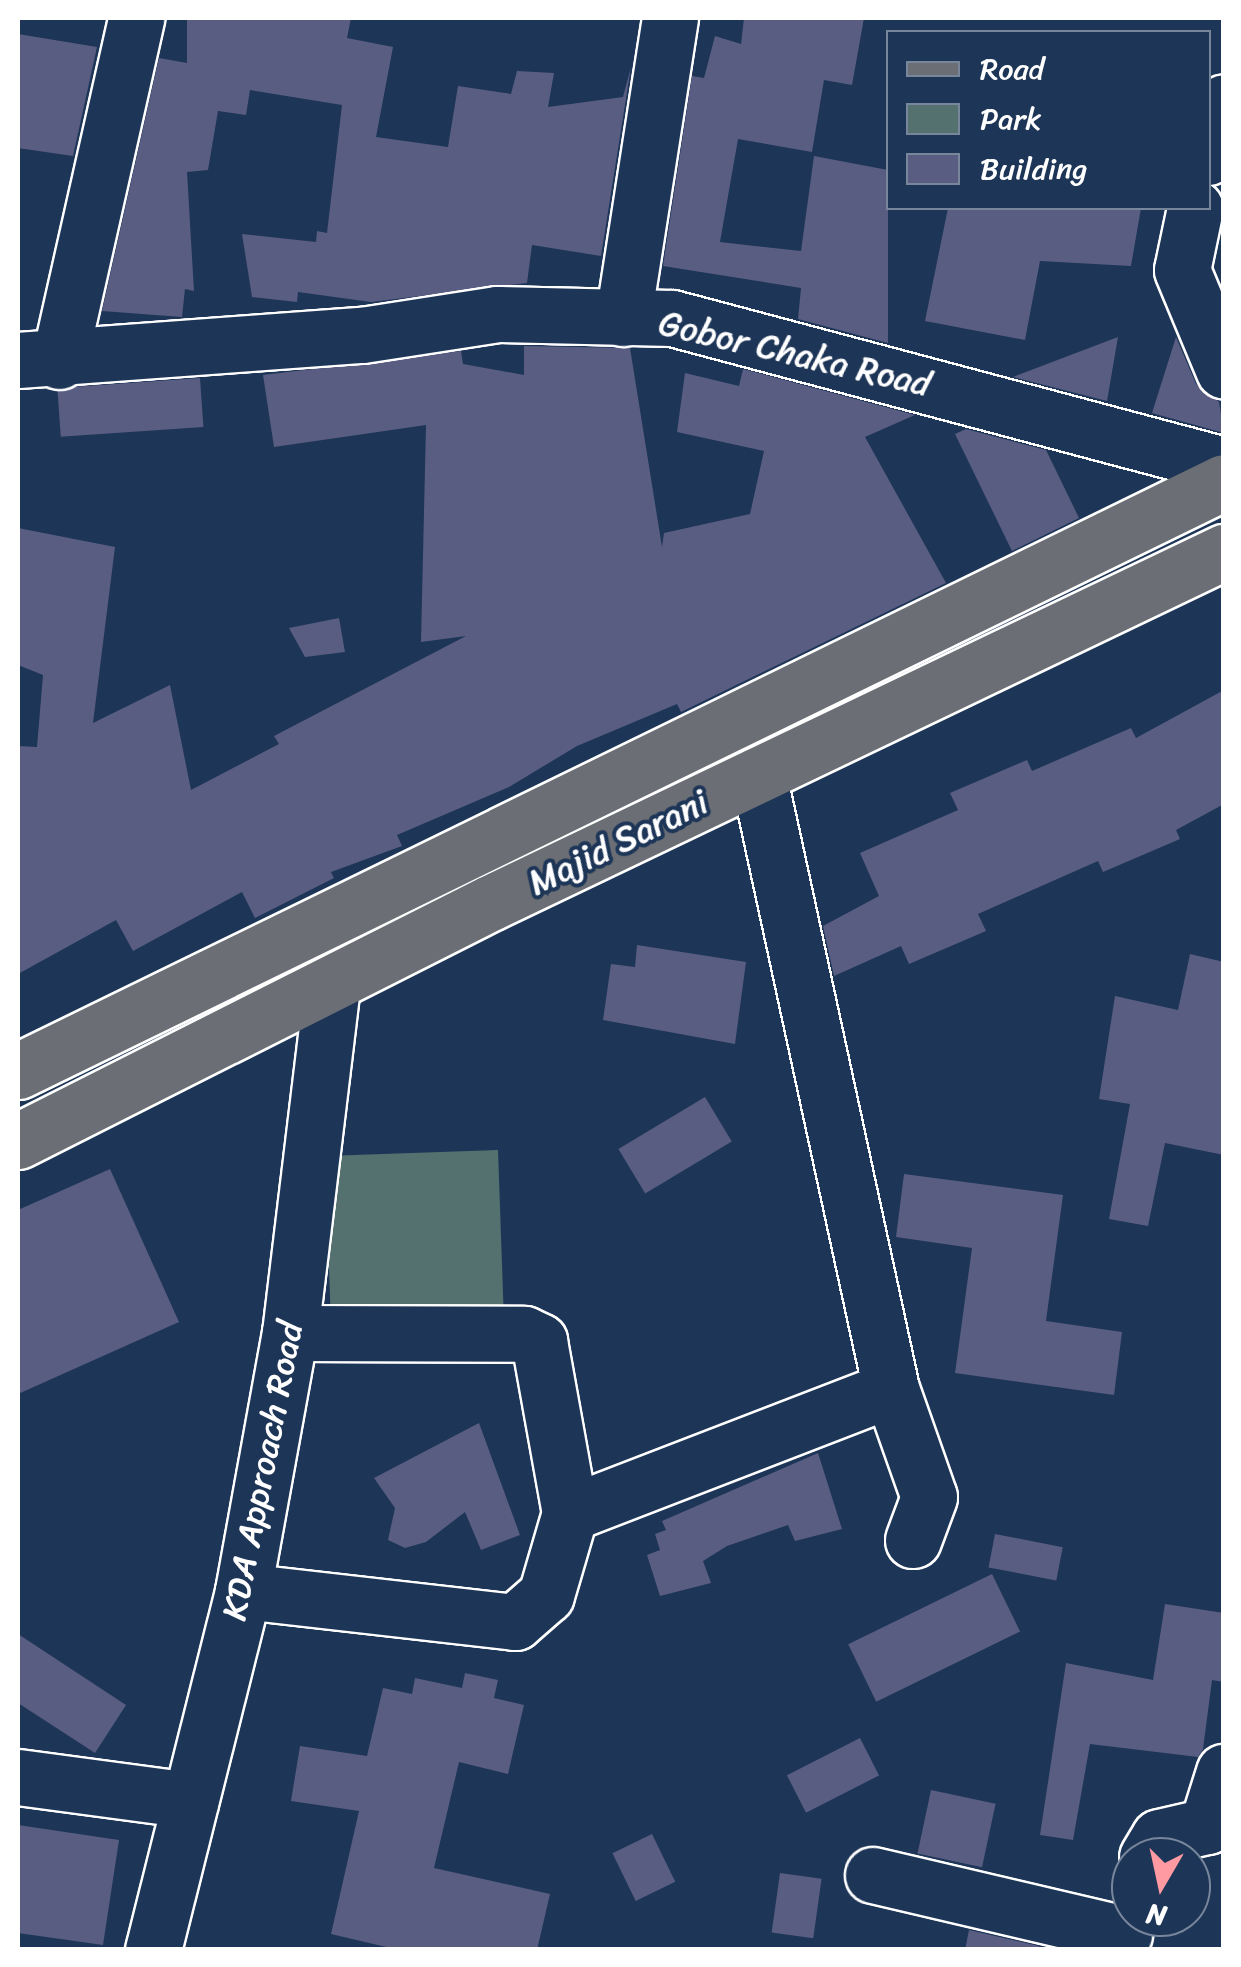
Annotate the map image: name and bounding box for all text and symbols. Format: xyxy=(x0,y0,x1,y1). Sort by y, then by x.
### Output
legend xyxy=(886,30,1211,210)
text: Road xyxy=(980,42,1044,96)
text: Park xyxy=(980,92,1042,146)
text: Building xyxy=(980,142,1087,196)
street label: Gobor Chaka Road xyxy=(655,301,935,405)
street label: Majid Sarani xyxy=(521,780,715,904)
street label: KDA Approach Road xyxy=(212,1318,312,1624)
north arrow xyxy=(1111,1837,1211,1937)
text: N xyxy=(1143,1889,1170,1941)

